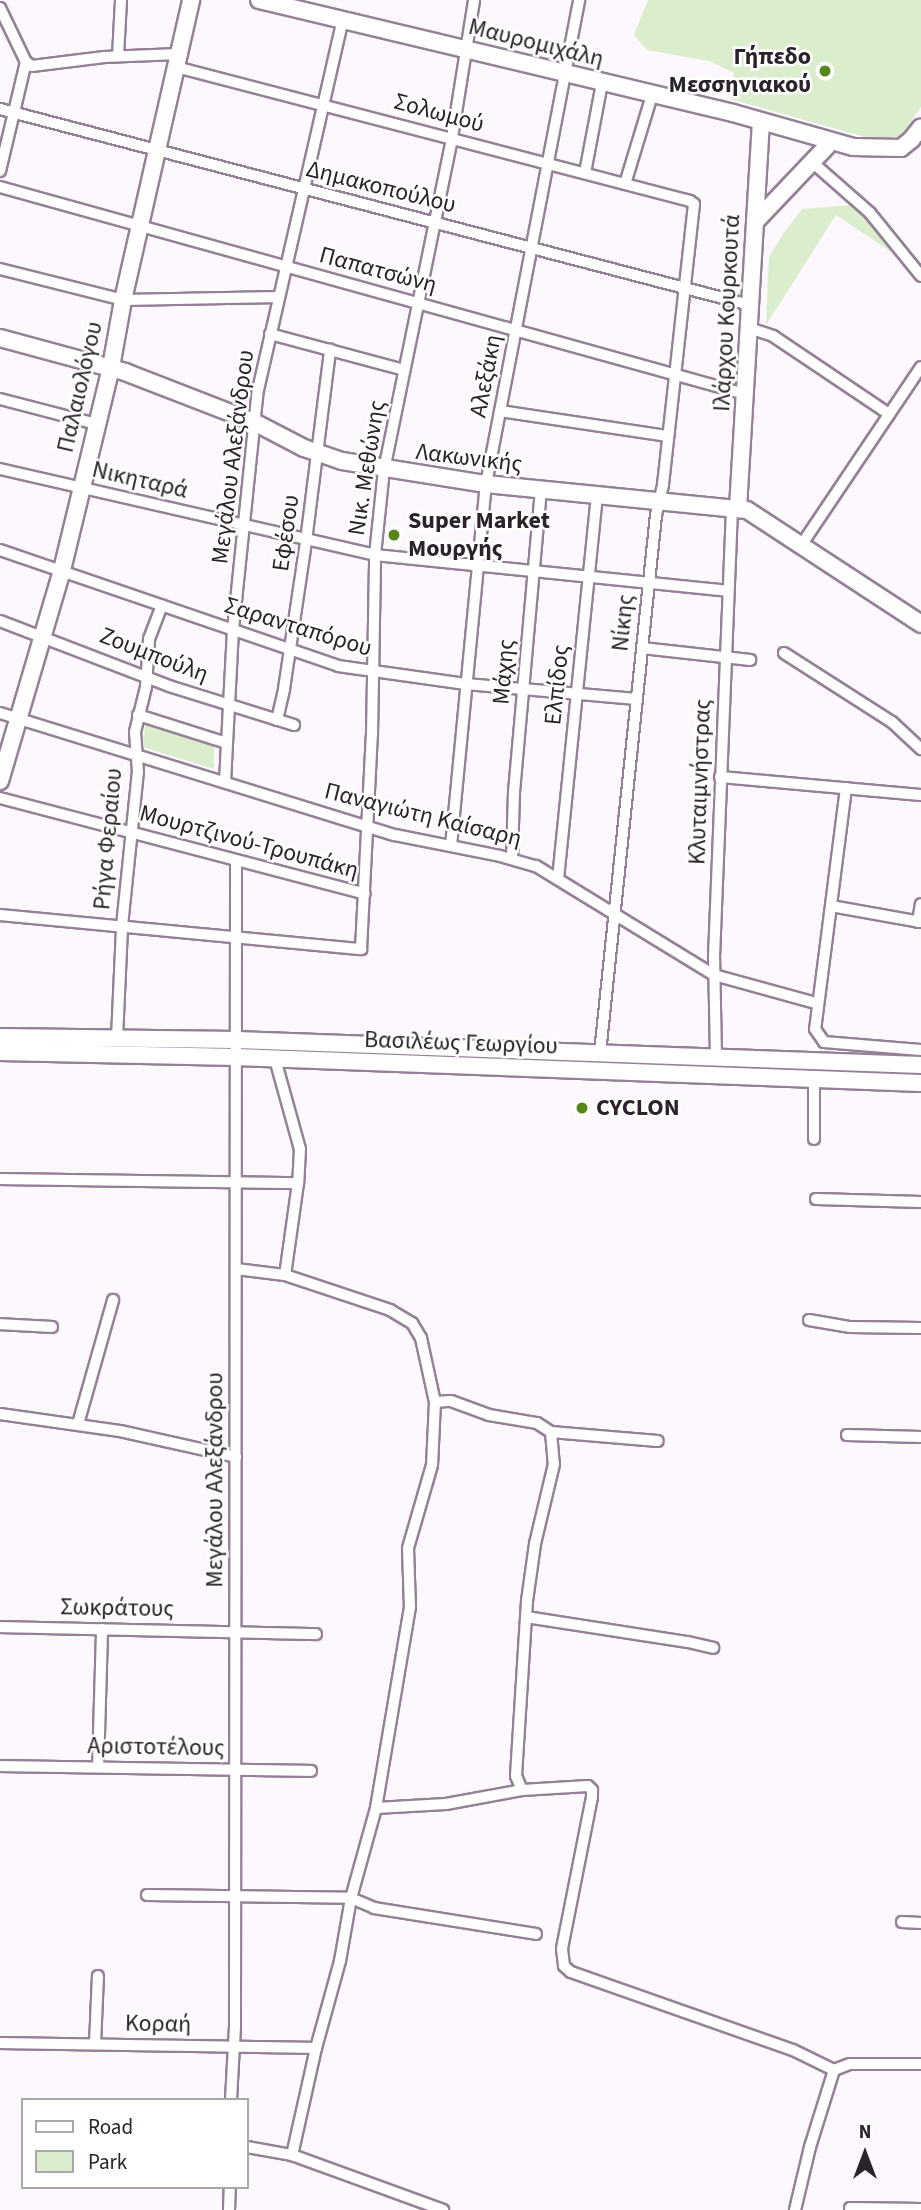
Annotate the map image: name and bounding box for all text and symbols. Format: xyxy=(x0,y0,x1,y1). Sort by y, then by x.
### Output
street label: Μαυρομιχάλη xyxy=(465,12,607,74)
place label: Γήπεδο Μεσσηνιακού xyxy=(669,43,811,99)
marker: Γήπεδο Μεσσηνιακού xyxy=(817,63,833,79)
street label: Σολωμού xyxy=(391,87,487,139)
street label: Δημακοπούλου xyxy=(303,154,459,220)
street label: Ιλάρχου Κουρκουτά xyxy=(707,214,747,412)
street label: Παπατσώνη xyxy=(316,241,440,299)
street label: Παλαιολόγου xyxy=(51,319,109,455)
street label: Αλεξάκη xyxy=(464,332,508,420)
street label: Μεγάλου Αλεξάνδρου xyxy=(206,348,260,566)
street label: Νικ. Μεθώνης xyxy=(342,398,392,538)
street label: Λακωνικής xyxy=(414,437,524,479)
street label: Νικηταρά xyxy=(89,455,191,505)
street label: Εφέσου xyxy=(266,493,306,573)
place label: Super Market Μουργής xyxy=(408,507,550,563)
marker: Super Market Μουργής xyxy=(386,527,402,543)
street label: Σαρανταπόρου xyxy=(221,591,375,663)
street label: Νίκης xyxy=(606,593,640,653)
street label: Ζουμπούλη xyxy=(96,621,212,689)
street label: Μάχης xyxy=(487,638,521,706)
street label: Ελπίδος xyxy=(538,643,576,727)
street label: Κλυταιμνήστρας xyxy=(683,699,717,865)
street label: Ρήγα Φεραίου xyxy=(87,767,129,911)
street label: Παναγιώτη Καίσαρη xyxy=(321,777,525,853)
street label: Μουρτζινού-Τρουπάκη xyxy=(136,799,362,885)
street label: Βασιλέως Γεωργίου xyxy=(364,1025,558,1061)
place label: CYCLON xyxy=(596,1094,680,1122)
marker: CYCLON xyxy=(574,1100,590,1116)
street label: Μεγάλου Αλεξάνδρου xyxy=(201,1372,229,1588)
street label: Σωκράτους xyxy=(60,1593,174,1623)
street label: Αριστοτέλους xyxy=(87,1731,225,1763)
street label: Κοραή xyxy=(125,2009,191,2039)
legend xyxy=(21,2098,248,2189)
text: Road xyxy=(88,2112,133,2142)
north arrow xyxy=(830,2119,900,2189)
text: N xyxy=(859,2119,871,2146)
text: Park xyxy=(88,2147,127,2177)

